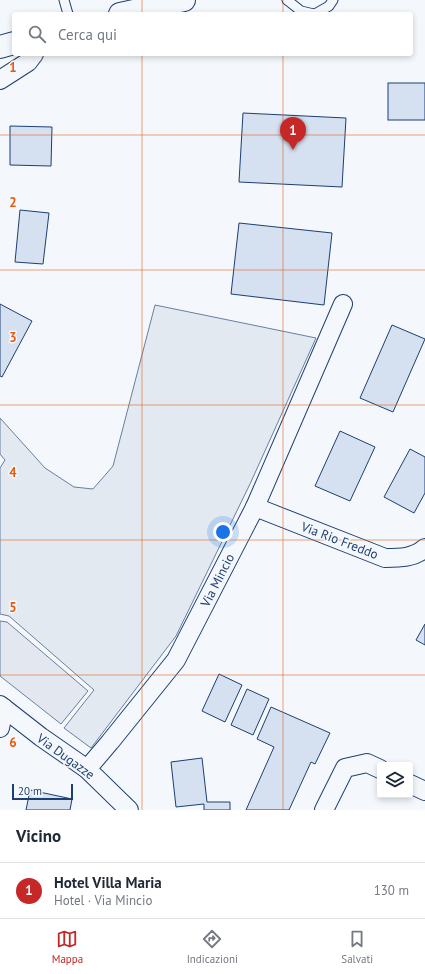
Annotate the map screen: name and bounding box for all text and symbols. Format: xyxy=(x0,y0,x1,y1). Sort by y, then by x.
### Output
search box xyxy=(12,12,413,56)
icon: search xyxy=(26,23,48,45)
text: Cerca qui xyxy=(58,25,117,44)
text: 1 xyxy=(9,59,17,76)
pin: 1 xyxy=(280,117,306,150)
text: 2 xyxy=(9,194,17,211)
text: 3 xyxy=(9,329,17,346)
text: 4 xyxy=(9,464,17,481)
street label: Via Rio Freddo xyxy=(298,518,381,563)
your location xyxy=(213,522,233,542)
street label: Via Mincio xyxy=(196,551,238,611)
text: 5 xyxy=(9,599,17,616)
street label: Via Dugazze xyxy=(32,729,98,783)
text: 6 xyxy=(9,734,17,751)
map controls xyxy=(377,762,413,798)
button: layers xyxy=(377,762,413,798)
scale bar xyxy=(12,782,73,801)
text: 20 m xyxy=(18,784,42,798)
text: Vicino xyxy=(16,825,61,847)
text: Hotel Villa Maria xyxy=(54,873,162,892)
text: 1 xyxy=(25,882,33,899)
text: 130 m xyxy=(374,882,409,899)
text: Hotel · Via Mincio xyxy=(54,892,152,909)
tab: Mappa xyxy=(52,928,83,966)
tab: Indicazioni xyxy=(187,928,238,966)
tab: Salvati xyxy=(341,928,373,966)

